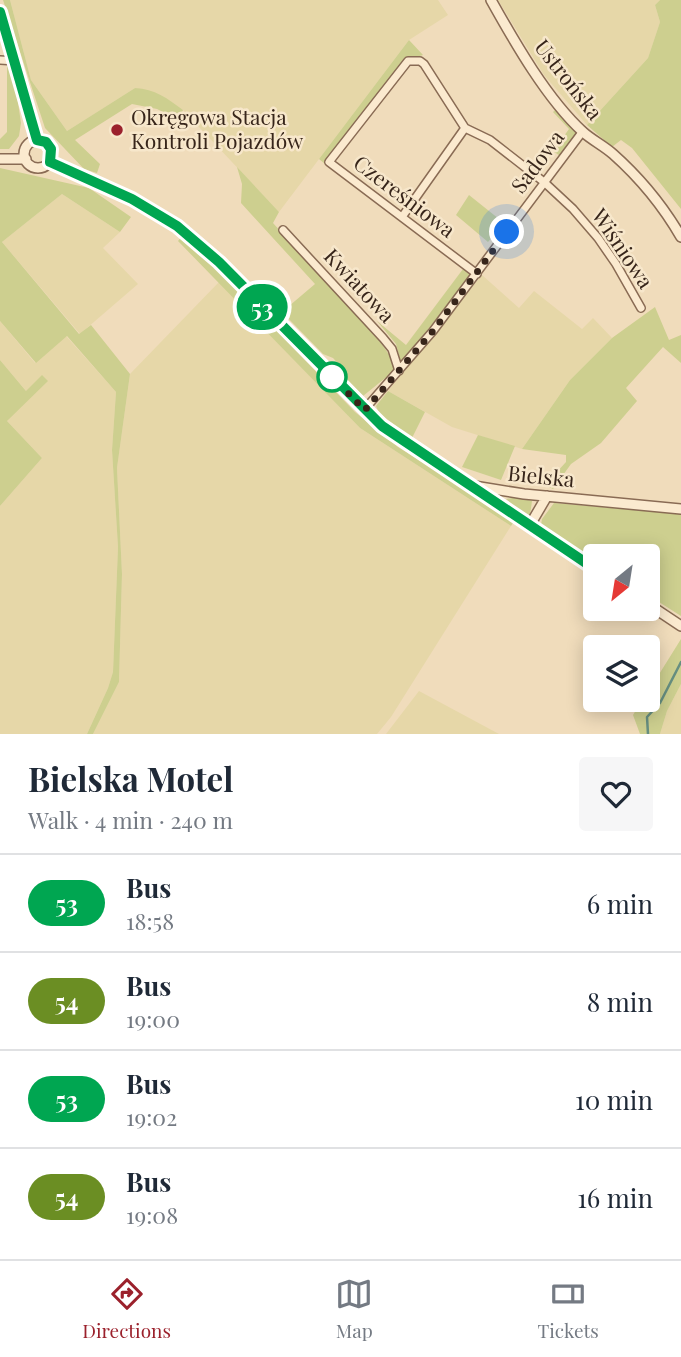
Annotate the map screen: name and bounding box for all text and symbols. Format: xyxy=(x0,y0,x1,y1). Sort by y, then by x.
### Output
street label: Ustrońska xyxy=(529,33,610,125)
place label: Okręgowa Stacja Kontroli Pojazdów xyxy=(131,102,304,154)
marker: Okręgowa Stacja Kontroli Pojazdów xyxy=(109,122,125,138)
street label: Sadowa xyxy=(504,123,570,198)
street label: Czereśniowa xyxy=(349,148,462,243)
street label: Wiśniowa xyxy=(586,202,661,294)
your location xyxy=(489,214,524,249)
street label: Kwiatowa xyxy=(319,242,402,328)
line badge: 53 xyxy=(230,284,294,330)
text: 53 xyxy=(251,291,273,323)
unlabelled marker xyxy=(317,362,347,392)
street label: Bielska xyxy=(506,458,576,492)
north arrow xyxy=(583,544,660,621)
map controls xyxy=(583,544,660,712)
button: layers xyxy=(583,635,660,712)
text: Bielska Motel xyxy=(28,756,233,800)
button: heart xyxy=(579,757,653,831)
text: Walk · 4 min · 240 m xyxy=(28,804,233,835)
text: Bus xyxy=(126,870,171,905)
text: 6 min xyxy=(587,886,653,921)
text: 53 xyxy=(55,887,78,919)
text: 18:58 xyxy=(126,905,174,936)
text: Bus xyxy=(126,968,171,1003)
text: 8 min xyxy=(587,984,653,1019)
text: 54 xyxy=(55,985,78,1017)
text: 19:00 xyxy=(126,1003,180,1034)
text: Bus xyxy=(126,1066,171,1101)
text: 10 min xyxy=(575,1082,653,1117)
text: 53 xyxy=(55,1083,78,1115)
text: 19:02 xyxy=(126,1101,177,1132)
text: Bus xyxy=(126,1164,171,1199)
text: 16 min xyxy=(577,1180,653,1215)
text: 54 xyxy=(55,1181,78,1213)
text: 19:08 xyxy=(126,1199,178,1230)
tab: Directions xyxy=(82,1275,171,1343)
tab: Map xyxy=(335,1275,373,1343)
tab: Tickets xyxy=(537,1275,599,1343)

